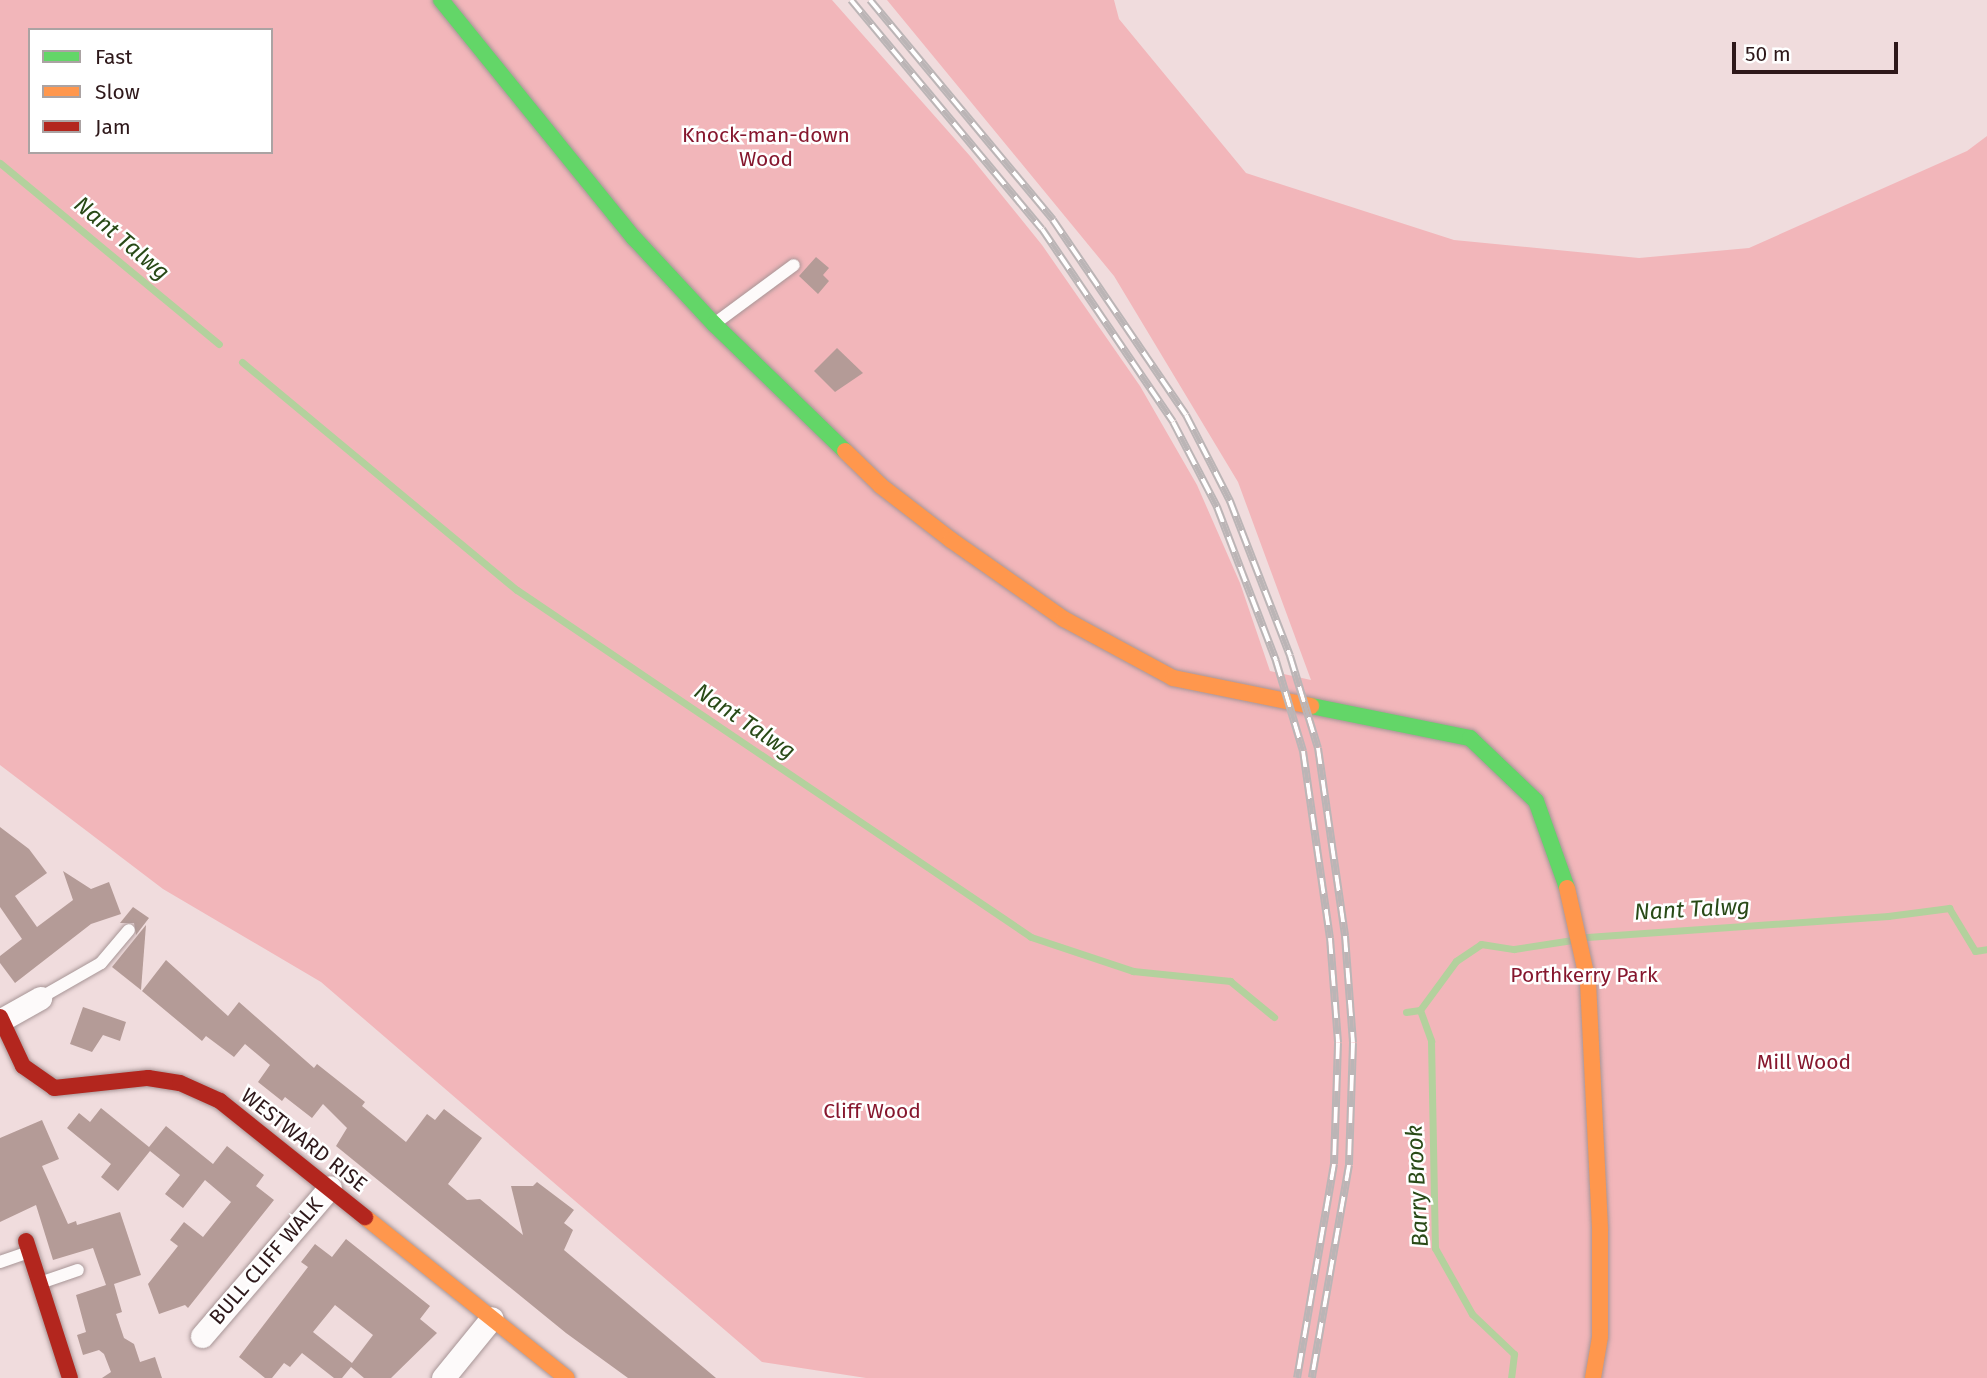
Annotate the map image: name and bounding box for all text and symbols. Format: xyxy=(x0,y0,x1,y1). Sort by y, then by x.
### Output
legend xyxy=(28,28,273,154)
scale bar xyxy=(1735,28,1901,72)
text: 50 m xyxy=(1745,41,1791,67)
text: Fast xyxy=(95,44,133,70)
text: Slow xyxy=(95,79,140,105)
text: Jam xyxy=(95,114,131,140)
park label: Knock-man-down Wood xyxy=(682,122,850,172)
water label: Nant Talwg xyxy=(69,190,175,286)
water label: Nant Talwg xyxy=(689,677,801,765)
water label: Nant Talwg xyxy=(1633,892,1751,926)
park label: Porthkerry Park xyxy=(1510,962,1658,988)
park label: Mill Wood xyxy=(1757,1049,1851,1075)
street label: WESTWARD RISE xyxy=(236,1083,372,1197)
park label: Cliff Wood xyxy=(823,1098,921,1124)
water label: Barry Brook xyxy=(1400,1124,1434,1248)
street label: BULL CLIFF WALK xyxy=(204,1192,328,1330)

